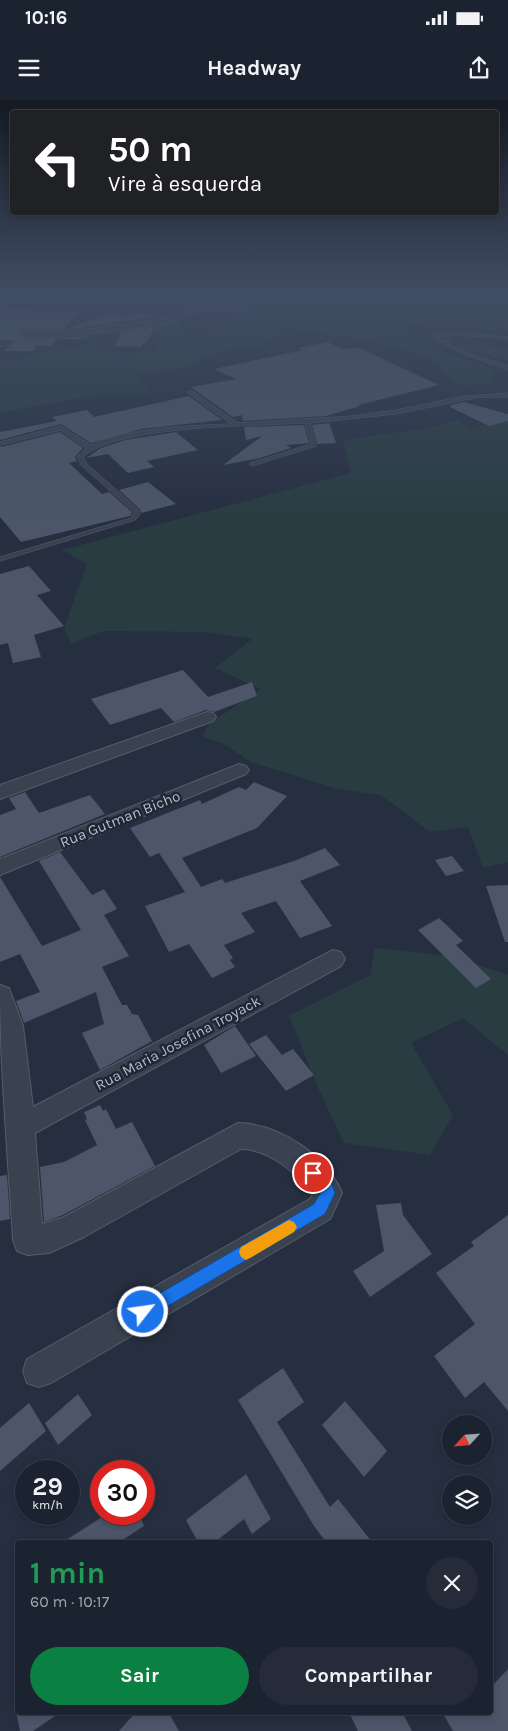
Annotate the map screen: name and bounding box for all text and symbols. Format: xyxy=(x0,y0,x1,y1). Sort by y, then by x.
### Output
text: 10:16 xyxy=(25,7,67,29)
icon: menu xyxy=(15,54,43,82)
icon: share xyxy=(465,54,493,82)
text: Headway xyxy=(207,55,301,81)
text: 50 m xyxy=(108,129,193,170)
icon: left xyxy=(25,130,90,195)
text: Vire à esquerda xyxy=(108,171,262,197)
street label: Rua Gutman Bicho xyxy=(57,787,183,851)
street label: Rua Maria Josefina Troyack xyxy=(92,992,264,1094)
pin xyxy=(292,1152,334,1194)
icon: arrive xyxy=(299,1159,327,1187)
position arrow xyxy=(116,1285,168,1337)
north arrow xyxy=(442,1415,492,1465)
map controls xyxy=(442,1415,492,1525)
speed limit sign: 30 xyxy=(90,1460,155,1525)
text: 29 xyxy=(32,1472,63,1501)
button: layers xyxy=(442,1475,492,1525)
text: km/h xyxy=(32,1498,63,1512)
text: 1 min xyxy=(30,1555,105,1591)
button: close xyxy=(426,1557,478,1609)
text: 60 m · 10:17 xyxy=(30,1592,109,1611)
button: Sair xyxy=(30,1647,249,1705)
button: Compartilhar xyxy=(259,1647,478,1705)

